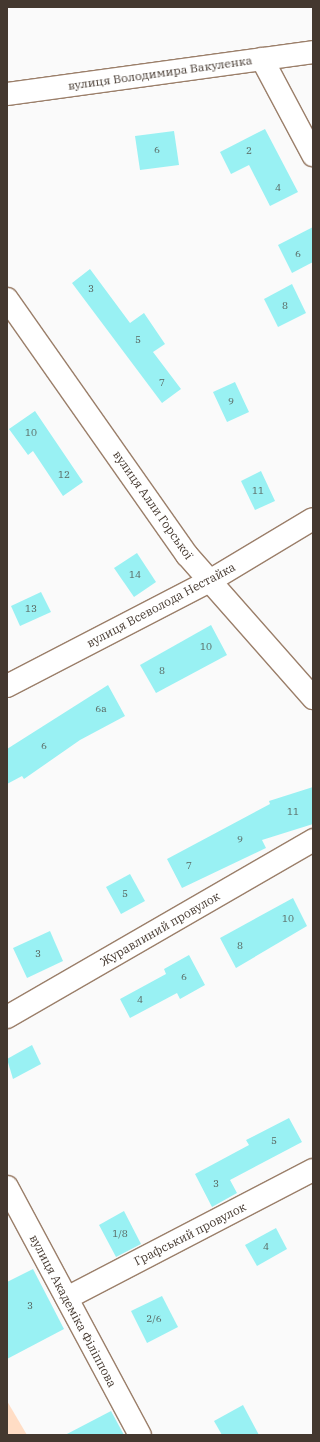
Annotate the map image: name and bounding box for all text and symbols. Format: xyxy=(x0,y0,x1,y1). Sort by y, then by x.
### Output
street label: вулиця Володимира Вакуленка xyxy=(67,53,253,93)
house number: 6 xyxy=(154,144,160,156)
house number: 2 xyxy=(246,145,252,157)
house number: 4 xyxy=(275,182,281,194)
house number: 6 xyxy=(295,248,301,260)
house number: 3 xyxy=(88,283,94,295)
house number: 8 xyxy=(282,300,288,312)
house number: 5 xyxy=(135,334,141,346)
house number: 7 xyxy=(159,377,165,389)
house number: 9 xyxy=(228,396,234,408)
house number: 10 xyxy=(25,427,37,439)
street label: вулиця Алли Горської xyxy=(110,448,196,562)
house number: 12 xyxy=(58,469,70,481)
house number: 11 xyxy=(252,485,264,497)
street label: вулиця Всеволода Нестайка xyxy=(84,560,238,650)
house number: 14 xyxy=(129,569,141,581)
house number: 13 xyxy=(25,603,37,615)
house number: 10 xyxy=(200,641,212,653)
house number: 8 xyxy=(159,665,165,677)
house number: 6а xyxy=(95,703,107,715)
house number: 6 xyxy=(41,740,47,752)
house number: 11 xyxy=(287,806,299,818)
house number: 9 xyxy=(237,834,243,846)
house number: 7 xyxy=(186,860,192,872)
house number: 5 xyxy=(122,888,128,900)
street label: Журавлиний провулок xyxy=(98,889,222,969)
house number: 10 xyxy=(282,913,294,925)
house number: 8 xyxy=(237,940,243,952)
house number: 3 xyxy=(35,948,41,960)
house number: 6 xyxy=(181,971,187,983)
house number: 4 xyxy=(137,994,143,1006)
house number: 5 xyxy=(271,1135,277,1147)
house number: 3 xyxy=(213,1178,219,1190)
street label: Графський провулок xyxy=(132,1199,248,1269)
house number: 1/8 xyxy=(112,1228,128,1240)
street label: вулиця Академіка Філіппова xyxy=(27,1232,119,1390)
house number: 4 xyxy=(263,1241,269,1253)
house number: 3 xyxy=(27,1300,33,1312)
house number: 2/6 xyxy=(146,1313,162,1325)

